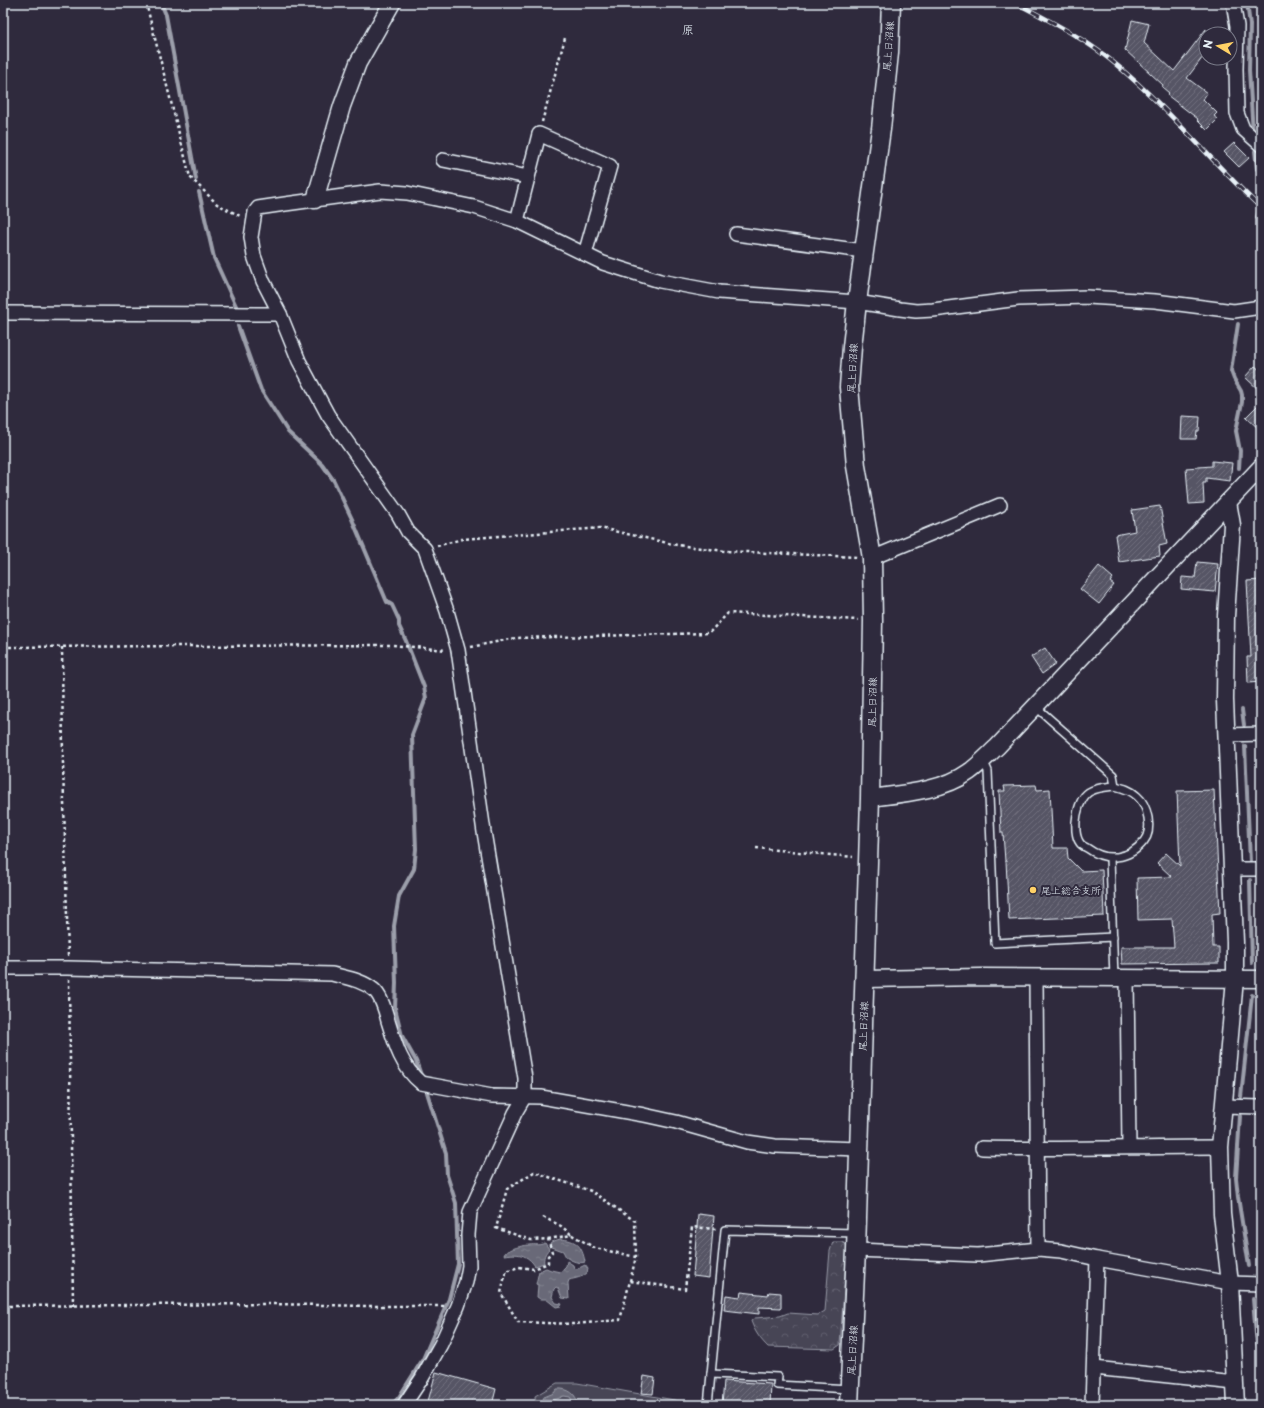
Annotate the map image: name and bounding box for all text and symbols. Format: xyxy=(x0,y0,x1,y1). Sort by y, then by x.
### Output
district label: 原 xyxy=(682,20,694,38)
street label: 尾上日沼線 xyxy=(878,21,897,71)
north arrow xyxy=(1198,26,1238,66)
text: N xyxy=(1199,38,1217,50)
street label: 尾上日沼線 xyxy=(843,343,860,393)
street label: 尾上日沼線 xyxy=(864,677,879,727)
place label: 尾上総合支所 xyxy=(1041,882,1101,897)
marker: 尾上総合支所 xyxy=(1028,885,1038,895)
street label: 尾上日沼線 xyxy=(854,1001,871,1051)
street label: 尾上日沼線 xyxy=(843,1325,860,1375)

